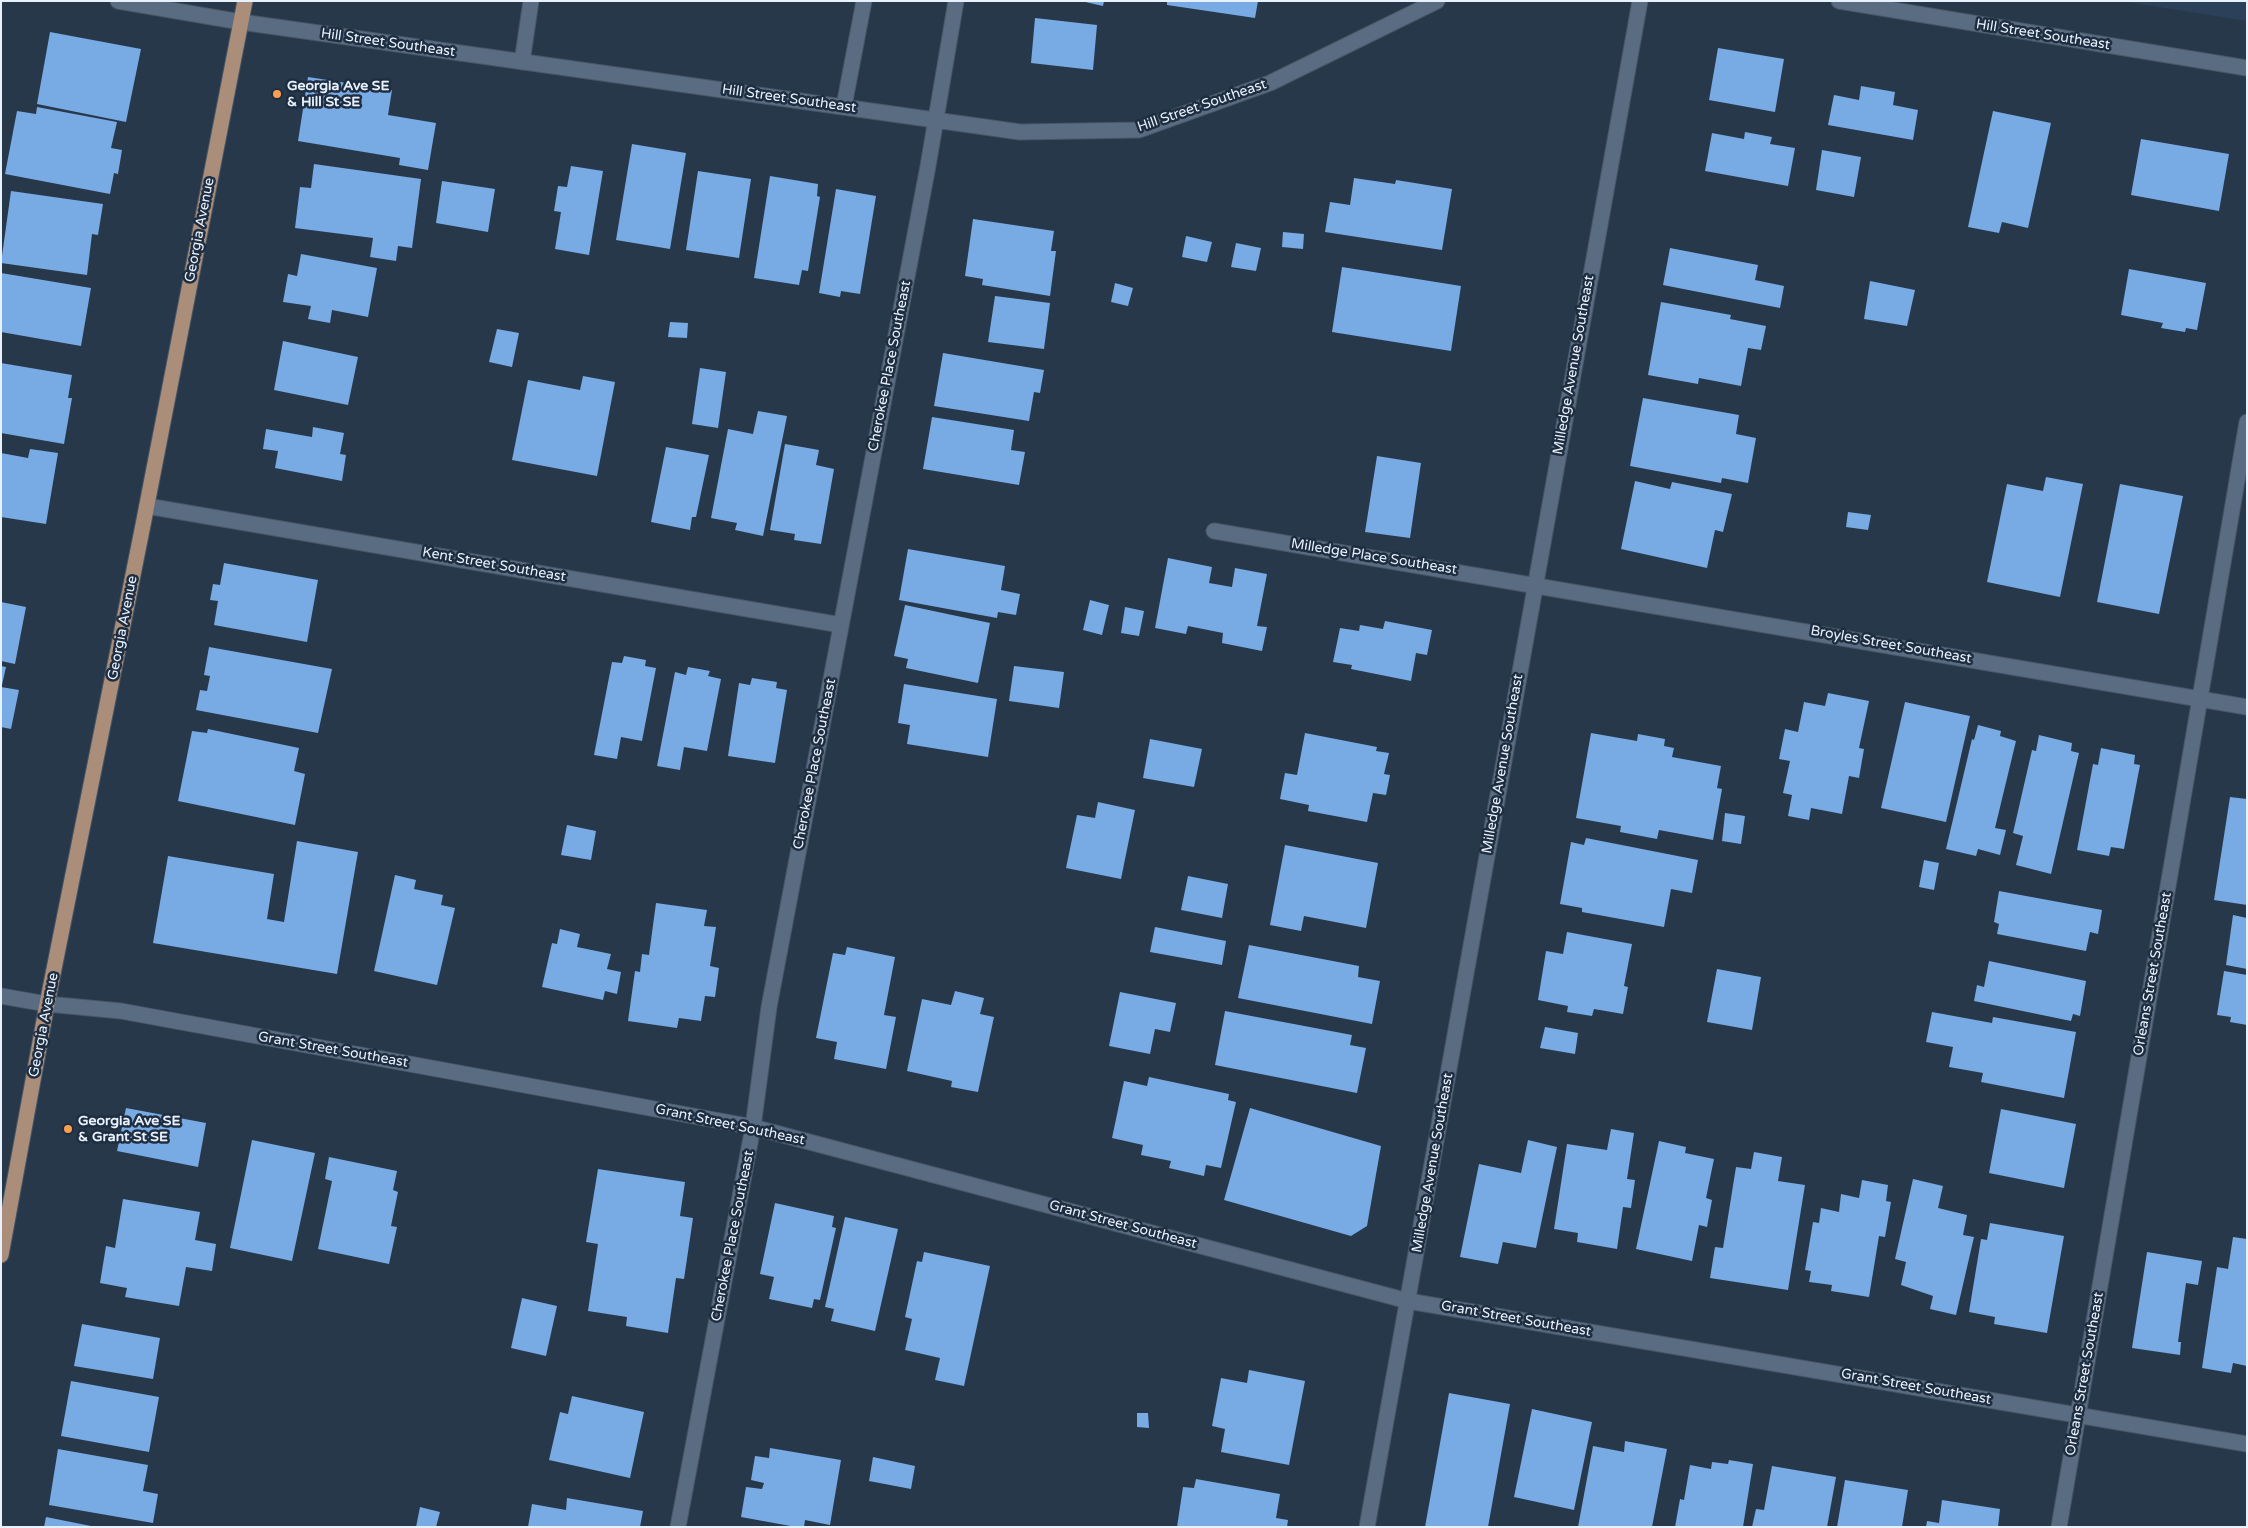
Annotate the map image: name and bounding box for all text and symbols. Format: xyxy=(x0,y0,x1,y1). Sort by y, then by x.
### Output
street label: Hill Street Southeast xyxy=(1975,16,2111,54)
street label: Hill Street Southeast xyxy=(320,25,456,61)
street label: Hill Street Southeast xyxy=(1135,76,1269,136)
place label: Georgia Ave SE & Hill St SE xyxy=(287,78,389,110)
street label: Hill Street Southeast xyxy=(721,81,857,117)
marker: Georgia Ave SE & Hill St SE xyxy=(271,88,283,100)
street label: Georgia Avenue xyxy=(182,176,218,284)
street label: Milledge Avenue Southeast xyxy=(1550,274,1598,456)
street label: Cherokee Place Southeast xyxy=(865,279,915,453)
street label: Milledge Place Southeast xyxy=(1290,536,1458,578)
street label: Kent Street Southeast xyxy=(421,544,567,586)
street label: Georgia Avenue xyxy=(105,574,141,682)
street label: Broyles Street Southeast xyxy=(1809,623,1973,667)
street label: Milledge Avenue Southeast xyxy=(1479,673,1527,855)
street label: Cherokee Place Southeast xyxy=(790,677,840,851)
street label: Orleans Street Southeast xyxy=(2130,891,2176,1057)
street label: Georgia Avenue xyxy=(26,971,62,1079)
street label: Grant Street Southeast xyxy=(257,1029,409,1071)
street label: Milledge Avenue Southeast xyxy=(1409,1072,1457,1254)
street label: Grant Street Southeast xyxy=(654,1101,806,1149)
place label: Georgia Ave SE & Grant St SE xyxy=(78,1113,180,1146)
marker: Georgia Ave SE & Grant St SE xyxy=(62,1123,74,1135)
street label: Cherokee Place Southeast xyxy=(708,1149,758,1323)
street label: Grant Street Southeast xyxy=(1047,1197,1199,1253)
street label: Orleans Street Southeast xyxy=(2062,1291,2108,1457)
street label: Grant Street Southeast xyxy=(1440,1298,1592,1340)
street label: Grant Street Southeast xyxy=(1840,1366,1992,1408)

